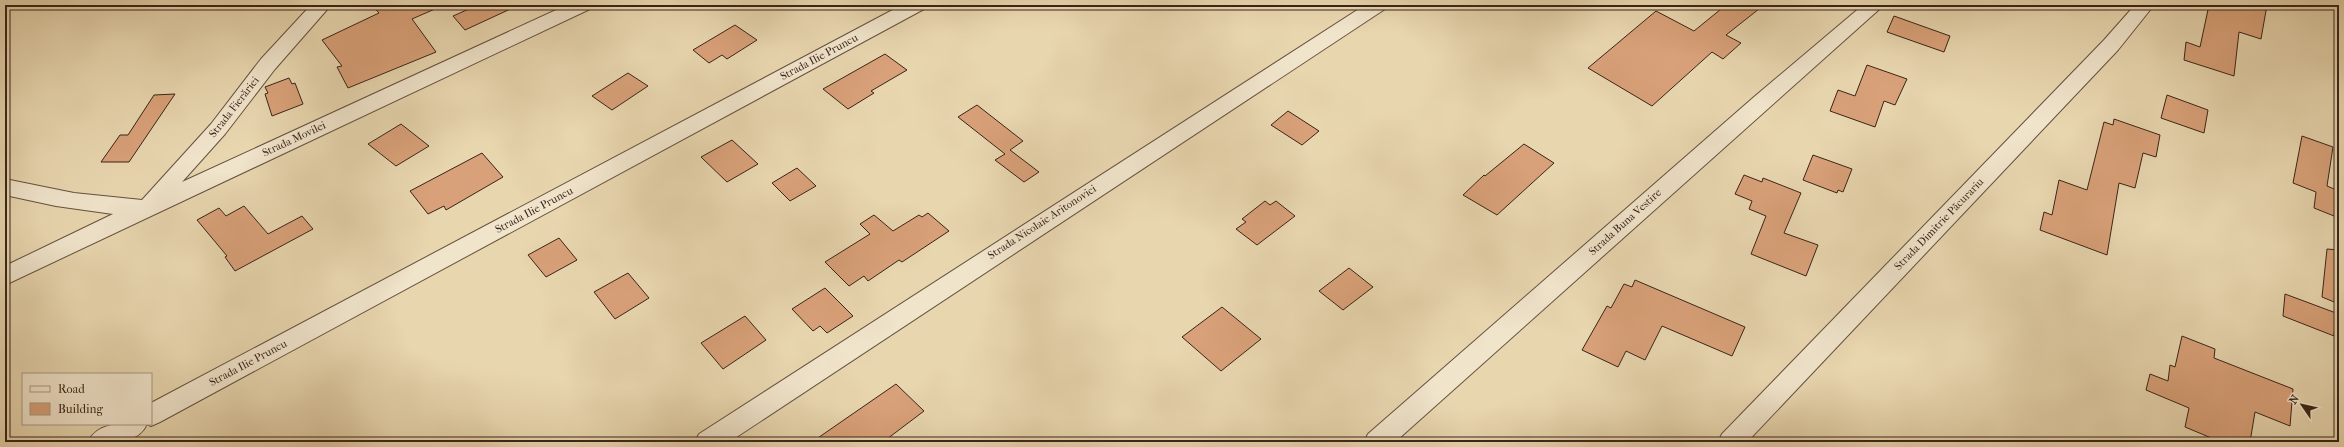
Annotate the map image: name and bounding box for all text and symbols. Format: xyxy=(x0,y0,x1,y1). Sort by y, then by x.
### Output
street label: Strada Ilie Pruncu xyxy=(778,31,861,83)
street label: Strada Fierăriei xyxy=(206,73,262,140)
street label: Strada Movilei xyxy=(260,118,328,159)
street label: Strada Dimitrie Păcurariu xyxy=(1892,175,1987,273)
street label: Strada Nicolaie Aritonovici xyxy=(985,182,1099,262)
street label: Strada Ilie Pruncu xyxy=(493,184,576,236)
street label: Strada Buna Vestire xyxy=(1586,186,1664,258)
street label: Strada Ilie Pruncu xyxy=(207,337,290,389)
legend xyxy=(22,373,152,425)
text: Road xyxy=(58,382,85,396)
north arrow xyxy=(2282,385,2322,425)
text: N xyxy=(2286,392,2302,407)
text: Building xyxy=(58,402,103,416)

